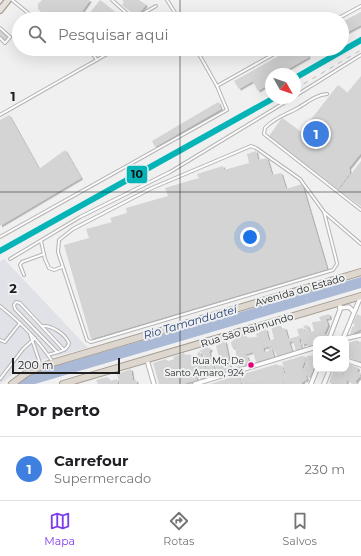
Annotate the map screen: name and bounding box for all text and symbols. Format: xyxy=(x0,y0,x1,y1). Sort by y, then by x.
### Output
search box xyxy=(12,12,349,56)
icon: search xyxy=(26,23,48,45)
text: Pesquisar aqui xyxy=(58,25,169,44)
north arrow xyxy=(265,68,301,104)
text: 1 xyxy=(10,88,16,104)
pin: 1 xyxy=(303,119,329,149)
line badge: 10 xyxy=(126,165,148,184)
text: 10 xyxy=(131,167,143,181)
your location xyxy=(240,227,260,247)
street label: Avenida do Estado xyxy=(254,271,346,309)
text: 2 xyxy=(9,280,17,296)
water label: Rio Tamanduateí xyxy=(142,301,240,342)
street label: Rua São Raimundo xyxy=(199,310,295,350)
map controls xyxy=(313,336,349,372)
button: layers xyxy=(313,336,349,372)
place label: Rua Mq. De Santo Amaro, 924 xyxy=(165,355,245,378)
scale bar xyxy=(12,356,120,375)
text: 200 m xyxy=(18,358,53,372)
marker: Rua Mq. De Santo Amaro, 924 xyxy=(246,360,256,370)
text: Por perto xyxy=(16,400,100,420)
text: Carrefour xyxy=(54,451,129,470)
text: 1 xyxy=(26,461,32,477)
text: 230 m xyxy=(304,461,345,477)
text: Supermercado xyxy=(54,470,151,486)
tab: Mapa xyxy=(44,510,75,548)
tab: Rotas xyxy=(163,510,194,548)
tab: Salvos xyxy=(283,510,317,548)

